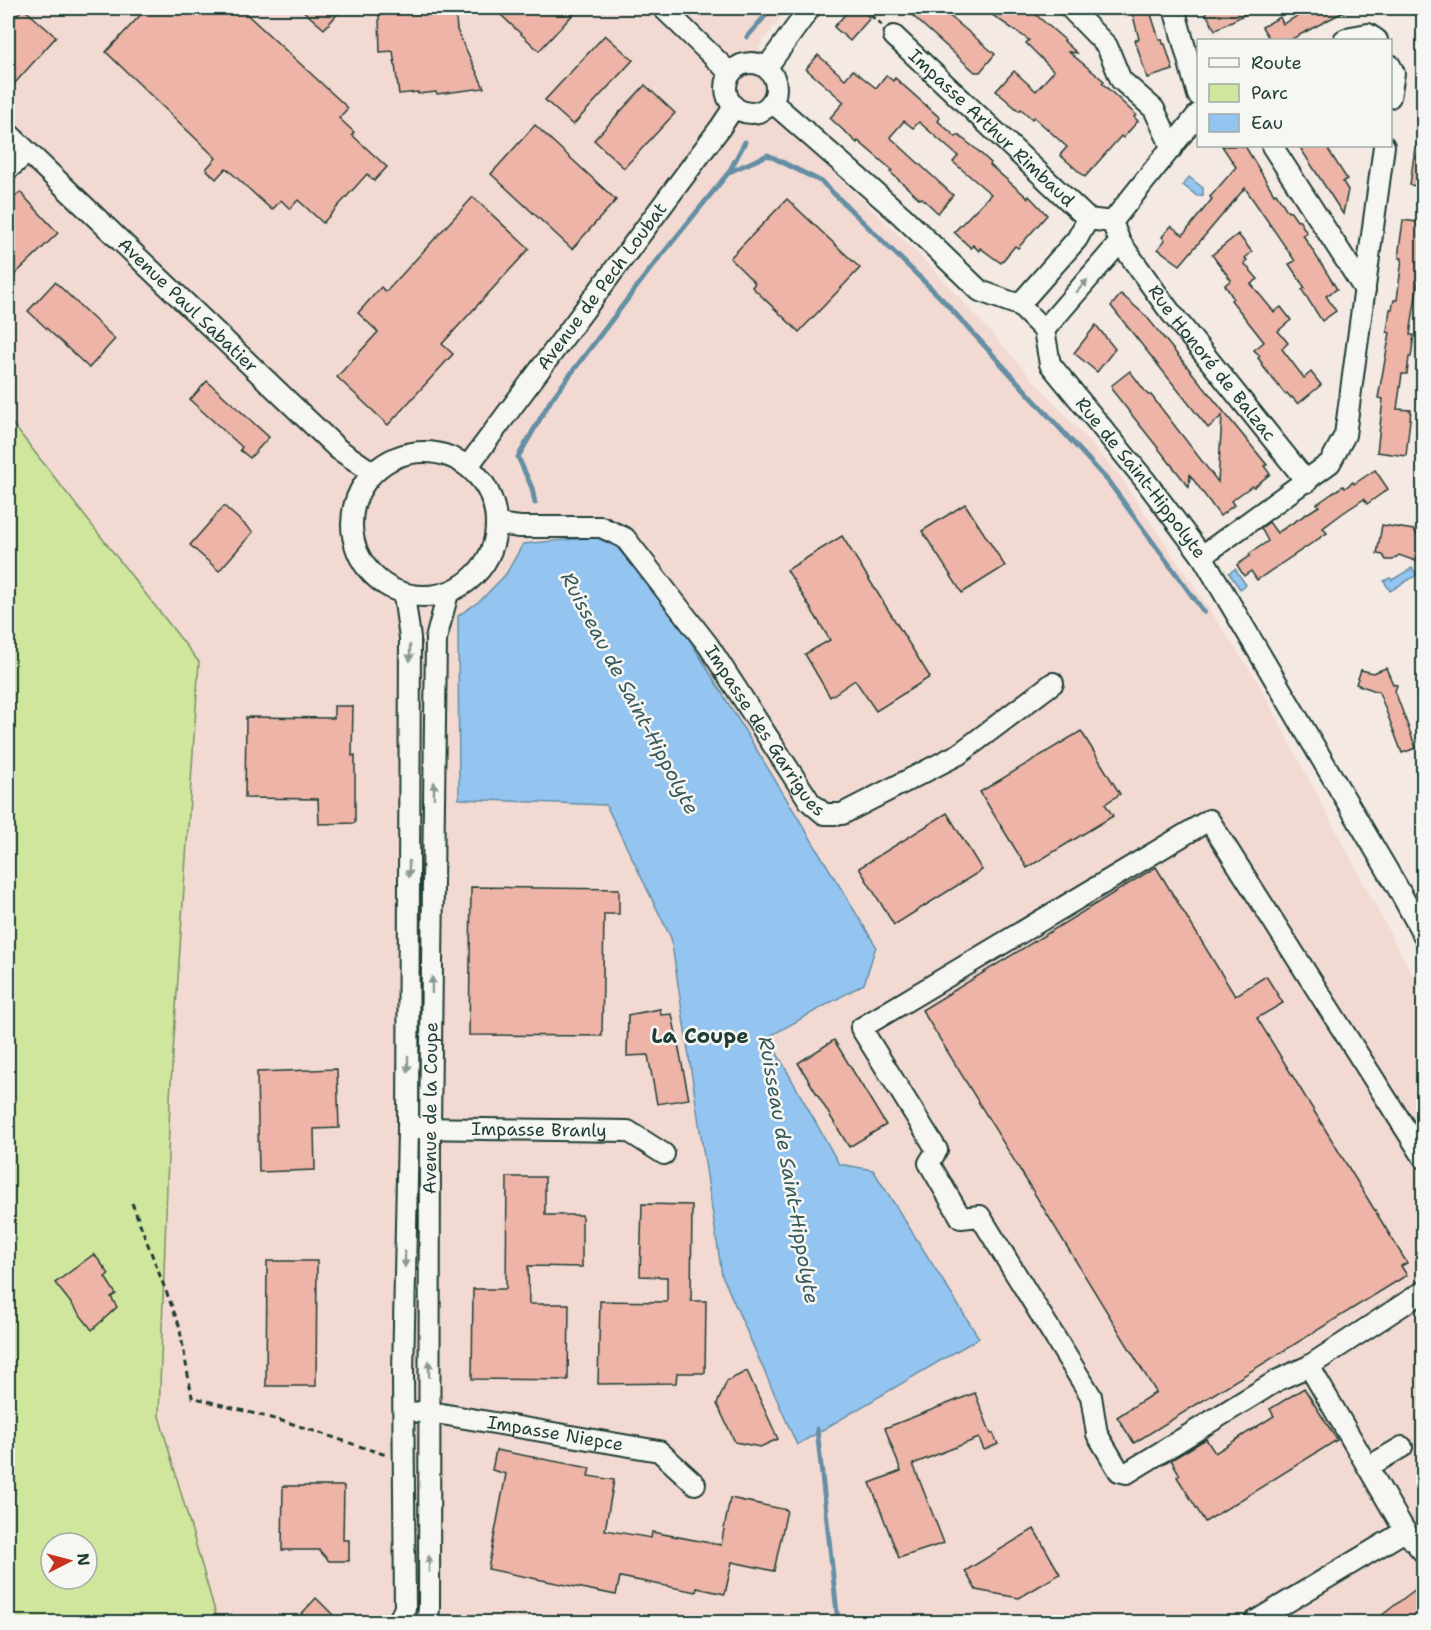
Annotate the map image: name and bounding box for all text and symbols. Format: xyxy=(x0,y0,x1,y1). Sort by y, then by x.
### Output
legend xyxy=(1197,39,1392,147)
street label: Impasse Arthur Rimbaud xyxy=(903,44,1080,212)
text: Route xyxy=(1251,51,1302,75)
text: Parc xyxy=(1251,81,1288,105)
text: Eau xyxy=(1251,111,1283,135)
street label: Avenue de Pech Loubat xyxy=(532,198,672,375)
street label: Avenue Paul Sabatier xyxy=(113,232,263,378)
one-way arrow xyxy=(1075,279,1088,294)
street label: Rue Honoré de Balzac xyxy=(1143,280,1281,446)
street label: Rue de Saint-Hippolyte xyxy=(1070,392,1212,563)
water label: Ruisseau de Saint-Hippolyte xyxy=(555,567,705,819)
street label: Impasse des Garrigues xyxy=(699,640,830,822)
one-way arrow xyxy=(405,643,415,662)
one-way arrow xyxy=(429,781,439,800)
one-way arrow xyxy=(404,859,414,878)
one-way arrow xyxy=(427,976,436,995)
street label: Avenue de la Coupe xyxy=(418,1022,443,1194)
district label: La Coupe xyxy=(651,1022,749,1050)
water label: Ruisseau de Saint-Hippolyte xyxy=(753,1034,825,1306)
one-way arrow xyxy=(403,1054,413,1073)
street label: Impasse Branly xyxy=(471,1117,607,1143)
one-way arrow xyxy=(400,1249,410,1268)
one-way arrow xyxy=(424,1360,434,1379)
street label: Impasse Niepce xyxy=(485,1410,625,1457)
north arrow xyxy=(39,1531,99,1591)
text: N xyxy=(72,1552,95,1567)
one-way arrow xyxy=(424,1555,434,1574)

